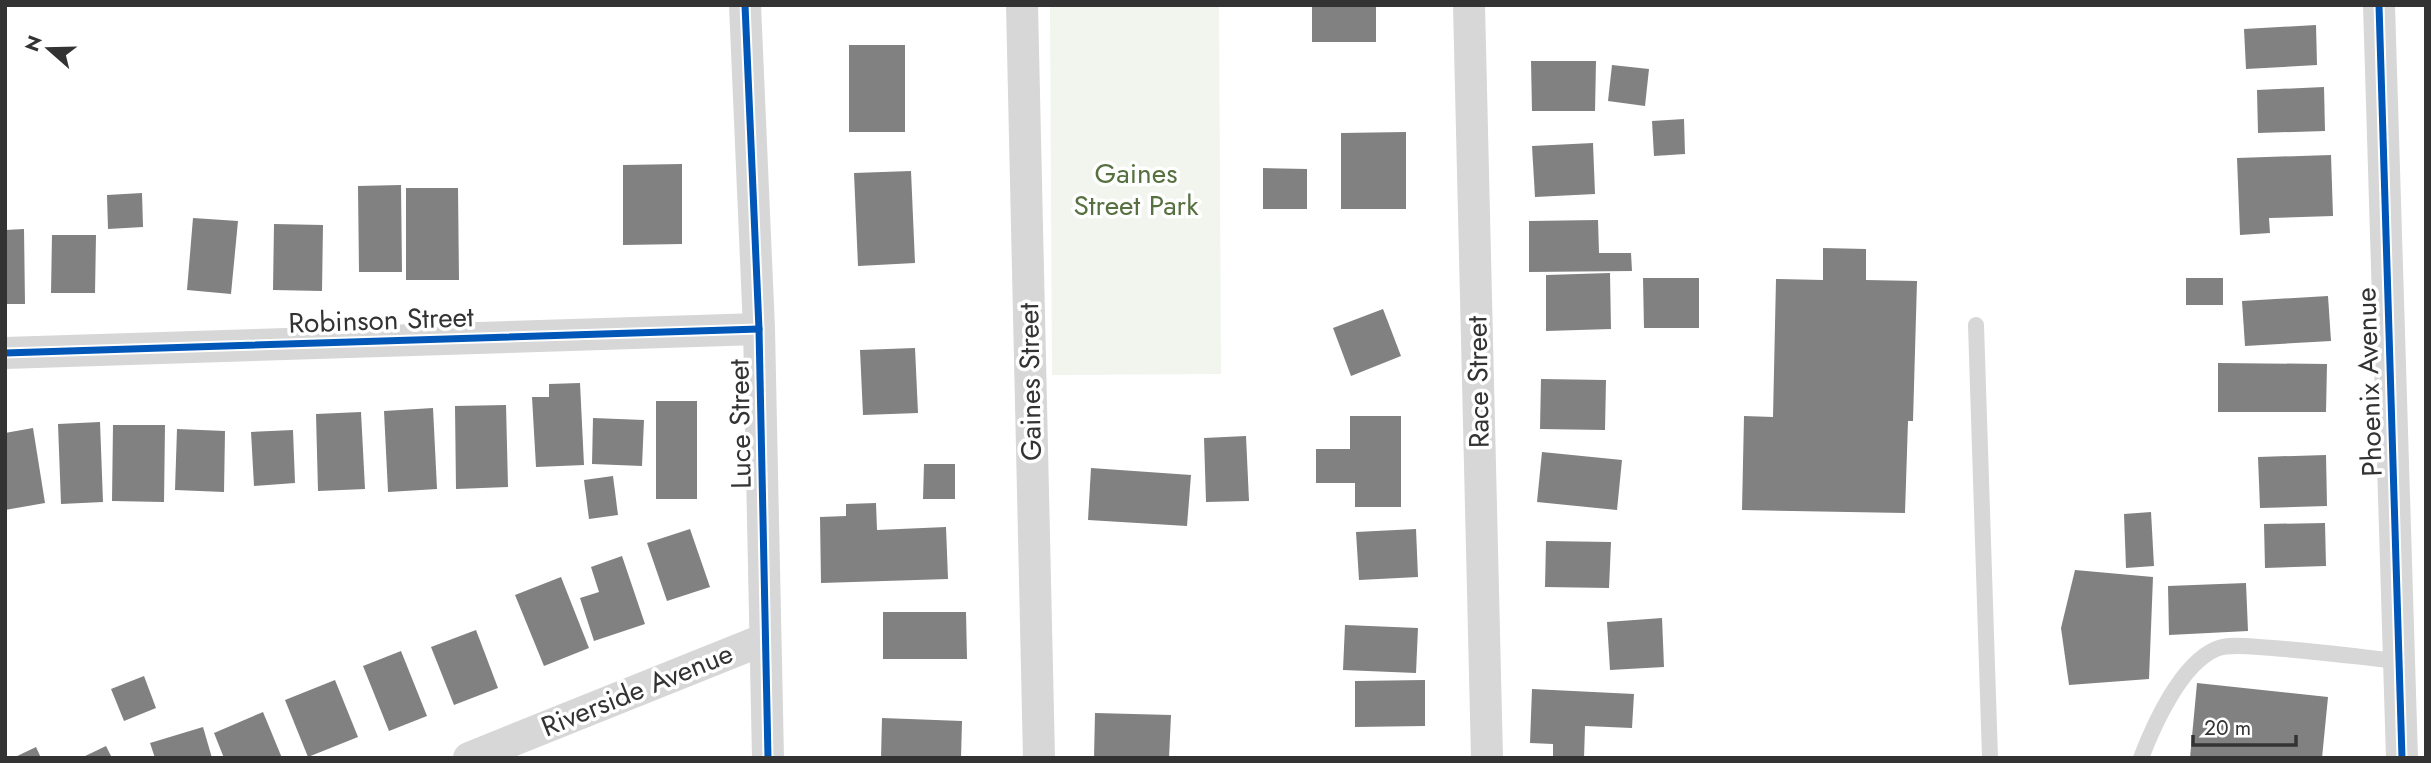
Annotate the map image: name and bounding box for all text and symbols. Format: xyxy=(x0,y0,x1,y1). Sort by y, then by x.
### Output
north arrow xyxy=(14,14,84,84)
text: N xyxy=(18,32,49,55)
park label: Gaines Street Park xyxy=(1073,153,1199,226)
street label: Phoenix Avenue xyxy=(2345,287,2393,477)
street label: Robinson Street xyxy=(288,296,475,344)
street label: Gaines Street xyxy=(1008,302,1052,461)
street label: Race Street xyxy=(1456,315,1500,448)
street label: Luce Street xyxy=(718,359,762,489)
street label: Riverside Avenue xyxy=(535,633,739,747)
scale bar xyxy=(2193,704,2296,748)
text: 20 m xyxy=(2204,713,2251,743)

